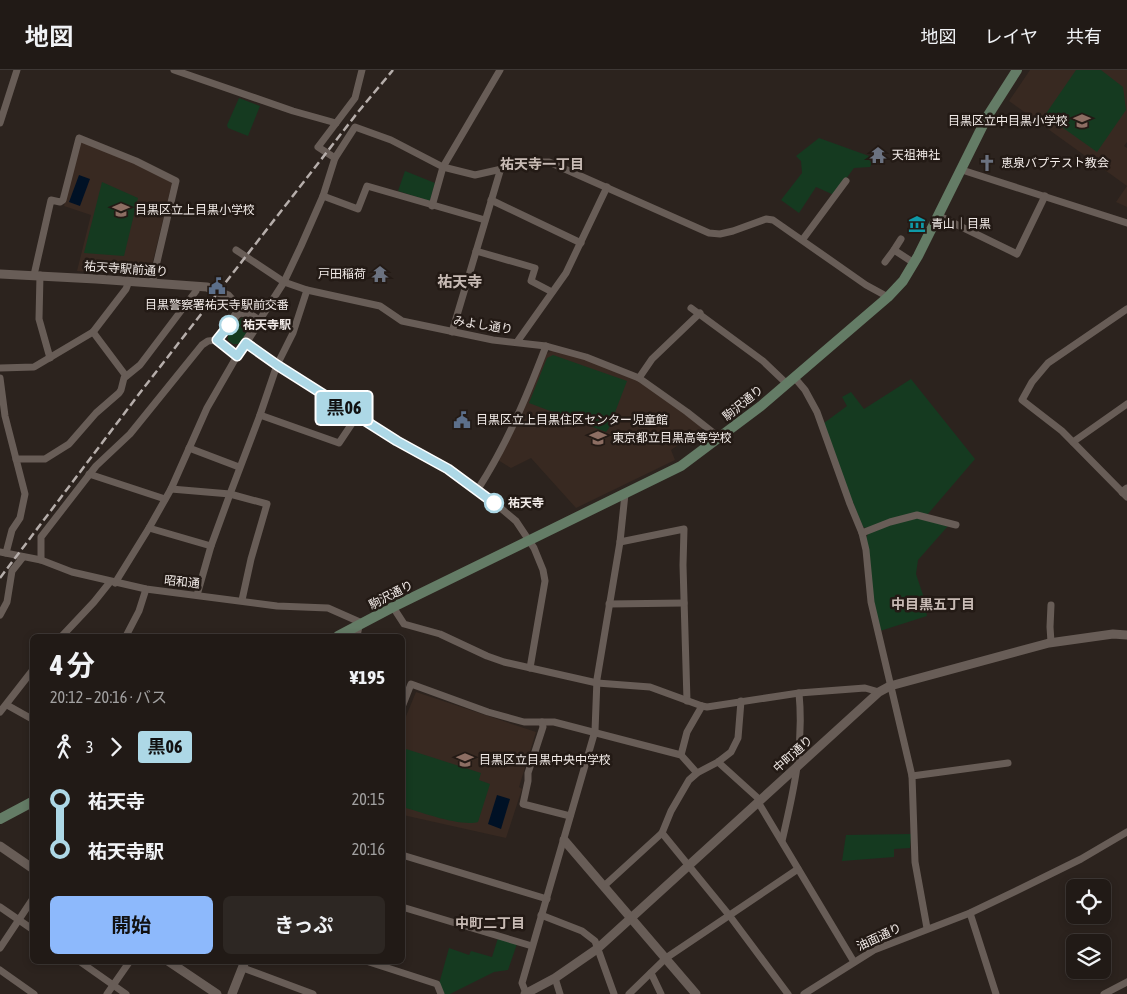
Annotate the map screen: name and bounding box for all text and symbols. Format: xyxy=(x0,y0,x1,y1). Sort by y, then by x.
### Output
text: 地図 xyxy=(25,23,73,50)
text: 地図 xyxy=(921,26,957,47)
text: レイヤ xyxy=(985,26,1038,47)
text: 共有 xyxy=(1066,26,1102,47)
school or university icon: 目黒区立中目黒小学校 xyxy=(1072,111,1092,131)
place label: 目黒区立中目黒小学校 xyxy=(948,114,1068,128)
temple icon: 天祖神社 xyxy=(868,145,888,165)
place label: 天祖神社 xyxy=(892,148,940,162)
church icon: 恵泉バプテスト教会 xyxy=(977,153,997,173)
district label: 祐天寺一丁目 xyxy=(500,156,584,172)
place label: 恵泉バプテスト教会 xyxy=(1001,156,1109,170)
school or university icon: 目黒区立上目黒小学校 xyxy=(111,200,131,220)
place label: 目黒区立上目黒小学校 xyxy=(135,203,255,217)
museum icon: 青山｜目黒 xyxy=(907,214,927,234)
place label: 青山｜目黒 xyxy=(931,217,991,231)
street label: 祐天寺駅前通り xyxy=(84,259,168,279)
temple icon: 戸田稲荷 xyxy=(370,264,390,284)
place label: 戸田稲荷 xyxy=(318,267,366,281)
district label: 祐天寺 xyxy=(436,273,483,290)
public building icon: 目黒警察署祐天寺駅前交番 xyxy=(207,276,227,296)
place label: 目黒警察署祐天寺駅前交番 xyxy=(145,298,289,312)
street label: みよし通り xyxy=(452,313,514,337)
marker: 祐天寺駅 xyxy=(219,315,239,335)
place label: 祐天寺駅 xyxy=(243,318,291,332)
street label: 駒沢通り xyxy=(720,382,766,424)
line badge: 黒06 xyxy=(315,392,373,424)
text: 黒06 xyxy=(327,397,361,418)
public building icon: 目黒区立上目黒住区センター児童館 xyxy=(452,410,472,430)
place label: 目黒区立上目黒住区センター児童館 xyxy=(476,413,668,427)
school or university icon: 東京都立目黒高等学校 xyxy=(588,428,608,448)
place label: 東京都立目黒高等学校 xyxy=(612,431,732,445)
marker: 祐天寺 xyxy=(484,493,504,513)
place label: 祐天寺 xyxy=(508,496,544,510)
street label: 昭和通 xyxy=(163,573,201,591)
street label: 駒沢通り xyxy=(366,578,416,612)
district label: 中目黒五丁目 xyxy=(891,596,975,612)
text: 4 分 xyxy=(50,649,95,681)
text: ¥195 xyxy=(350,666,385,688)
text: 20:12 – 20:16 · バス xyxy=(50,688,167,706)
icon: walk xyxy=(50,733,78,761)
icon: forward xyxy=(102,733,130,761)
street label: 中町通り xyxy=(770,733,816,775)
text: 黒06 xyxy=(148,736,182,757)
text: 3 xyxy=(86,738,94,756)
school or university icon: 目黒区立目黒中央中学校 xyxy=(455,750,475,770)
place label: 目黒区立目黒中央中学校 xyxy=(479,753,611,767)
text: 祐天寺 xyxy=(88,790,145,812)
text: 20:15 xyxy=(352,790,385,808)
text: 祐天寺駅 xyxy=(88,840,164,862)
text: 20:16 xyxy=(352,840,385,858)
map controls xyxy=(1066,879,1111,979)
button: locate xyxy=(1066,879,1111,924)
button: 開始 xyxy=(50,896,213,954)
button: きっぷ xyxy=(223,896,385,954)
district label: 中町二丁目 xyxy=(455,915,525,931)
street label: 油面通り xyxy=(854,921,904,953)
button: layers xyxy=(1066,934,1111,979)

